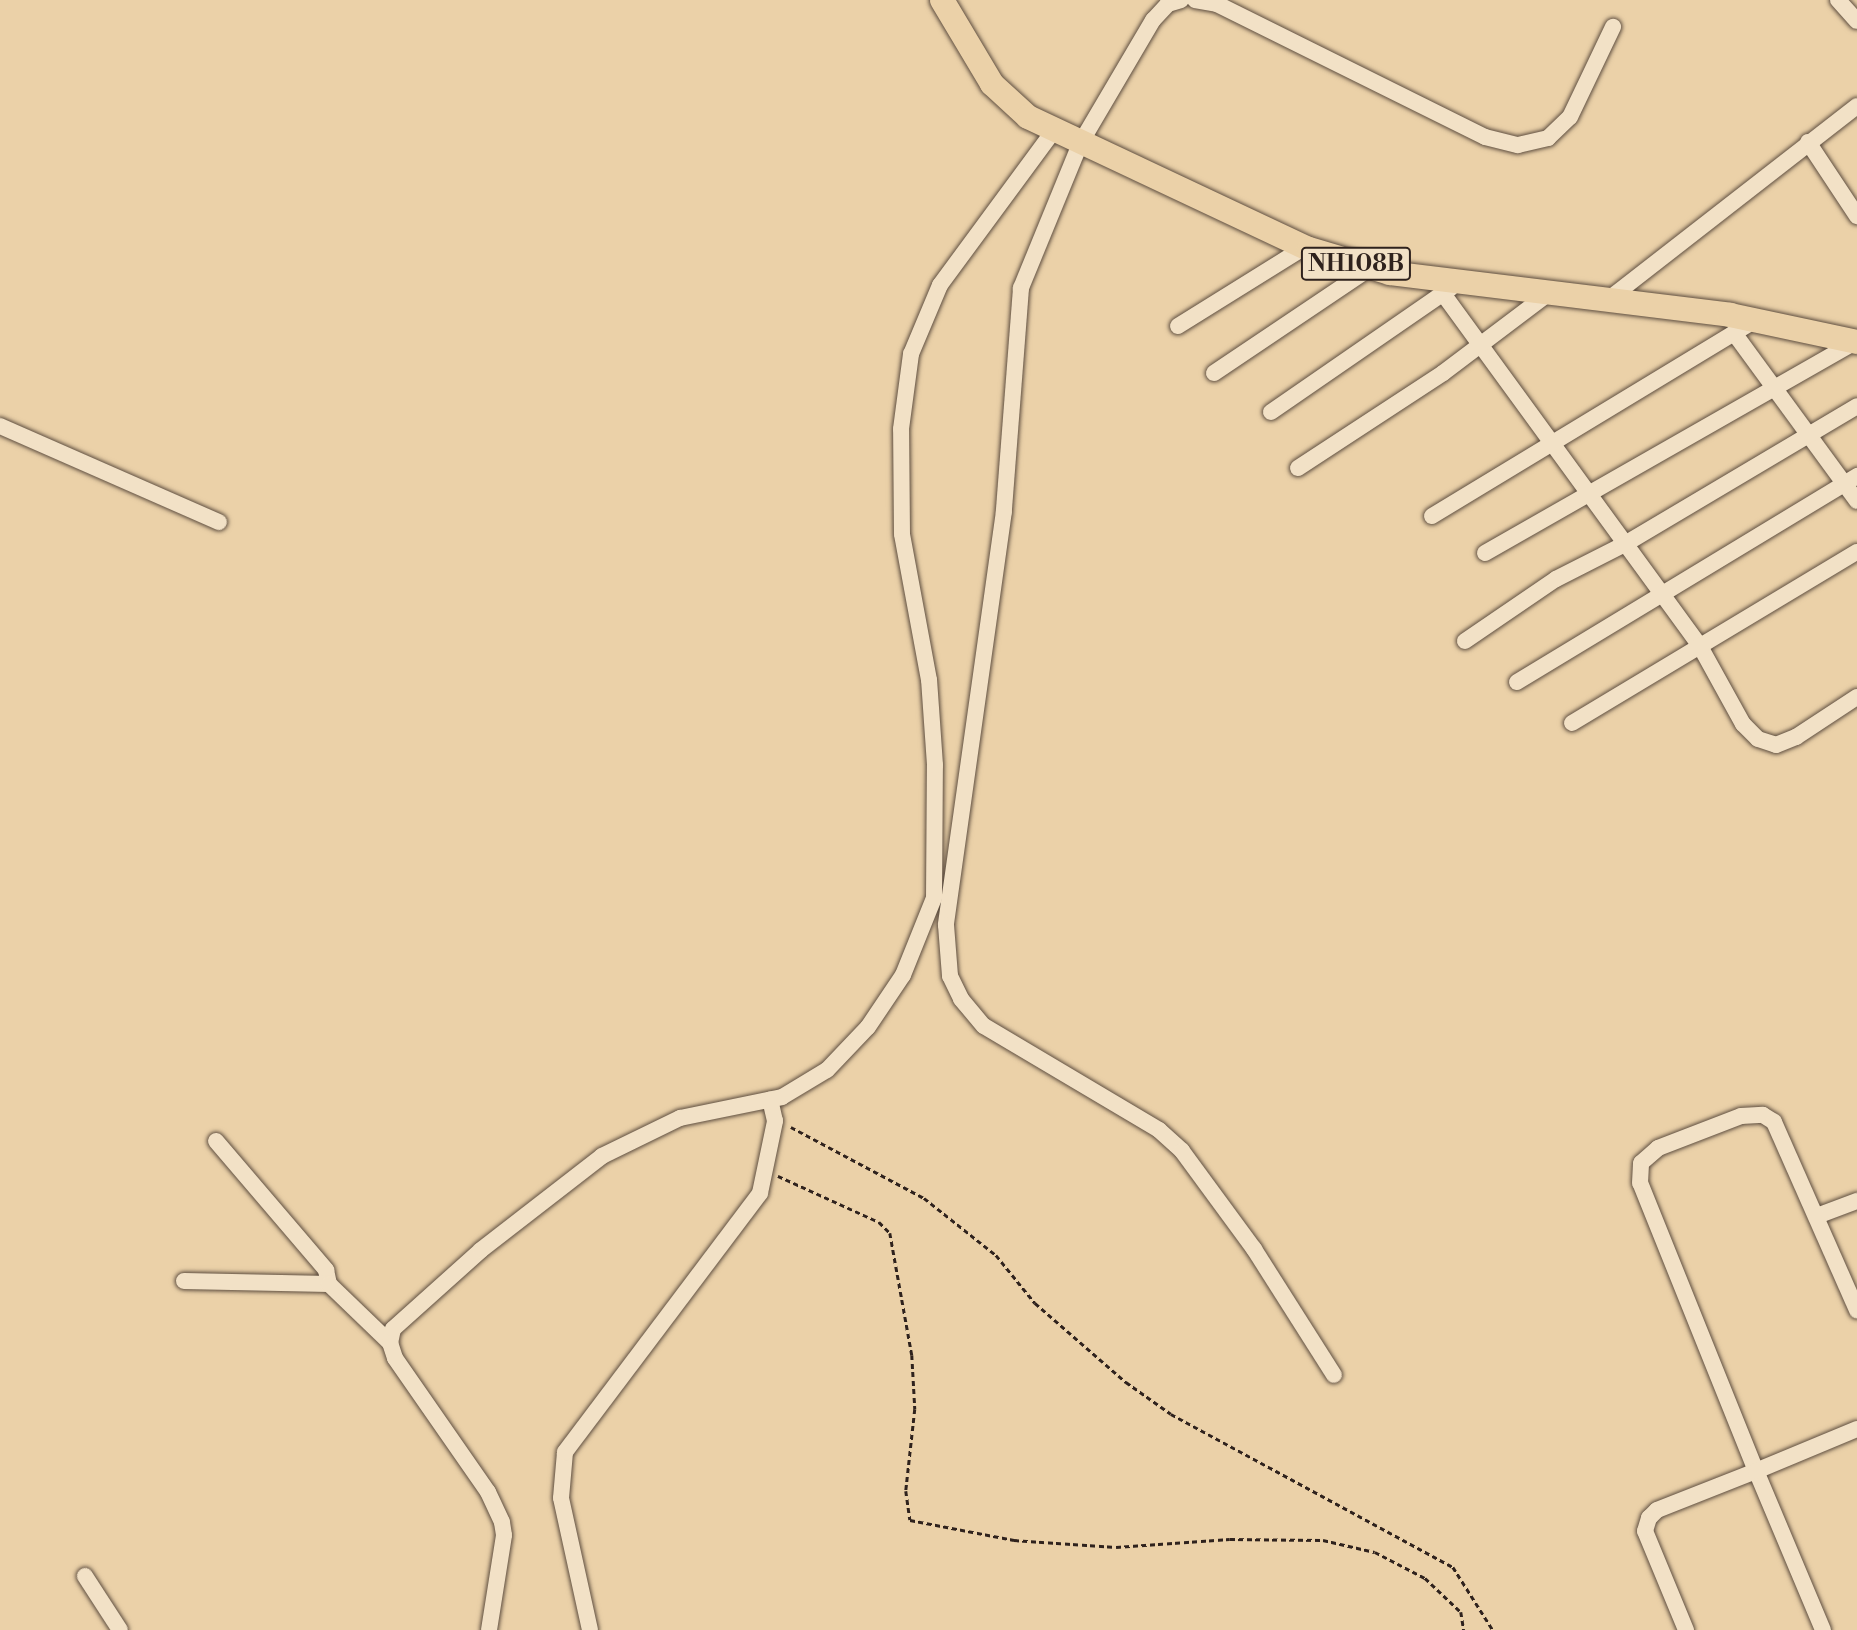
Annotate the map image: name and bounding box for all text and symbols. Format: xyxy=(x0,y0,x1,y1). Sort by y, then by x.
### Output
road number: NH108B xyxy=(1300,244,1412,284)

